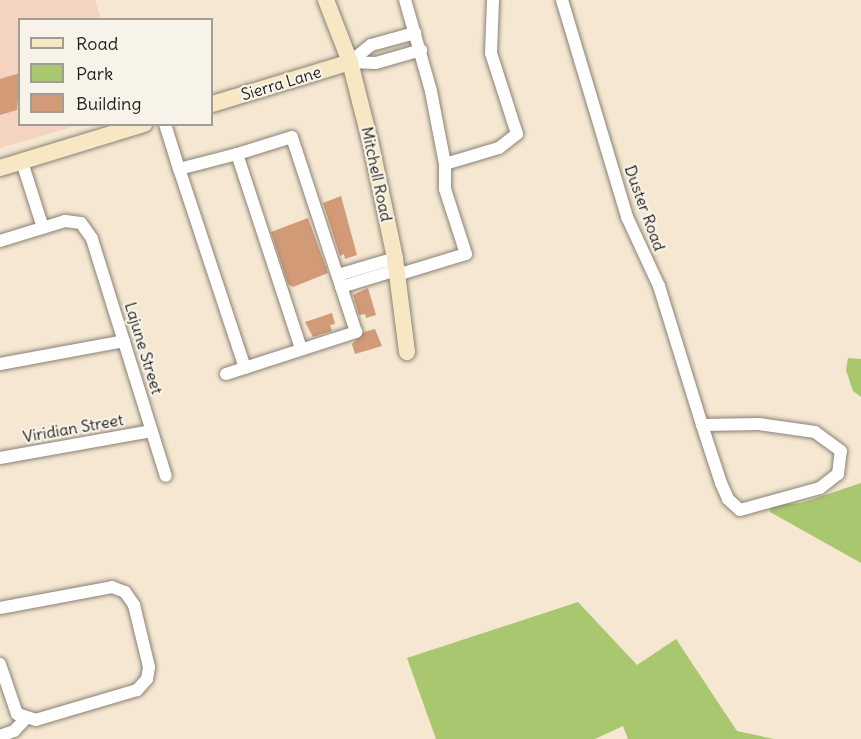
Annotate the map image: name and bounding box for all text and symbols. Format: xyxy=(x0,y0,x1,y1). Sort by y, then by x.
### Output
legend xyxy=(18,18,213,126)
text: Road xyxy=(76,32,118,55)
text: Park xyxy=(76,62,113,85)
street label: Sierra Lane xyxy=(239,62,323,104)
text: Building xyxy=(76,92,141,115)
street label: Mitchell Road xyxy=(358,125,396,223)
street label: Duster Road xyxy=(621,163,669,253)
street label: Lajune Street xyxy=(121,300,167,396)
street label: Viridian Street xyxy=(21,410,125,446)

